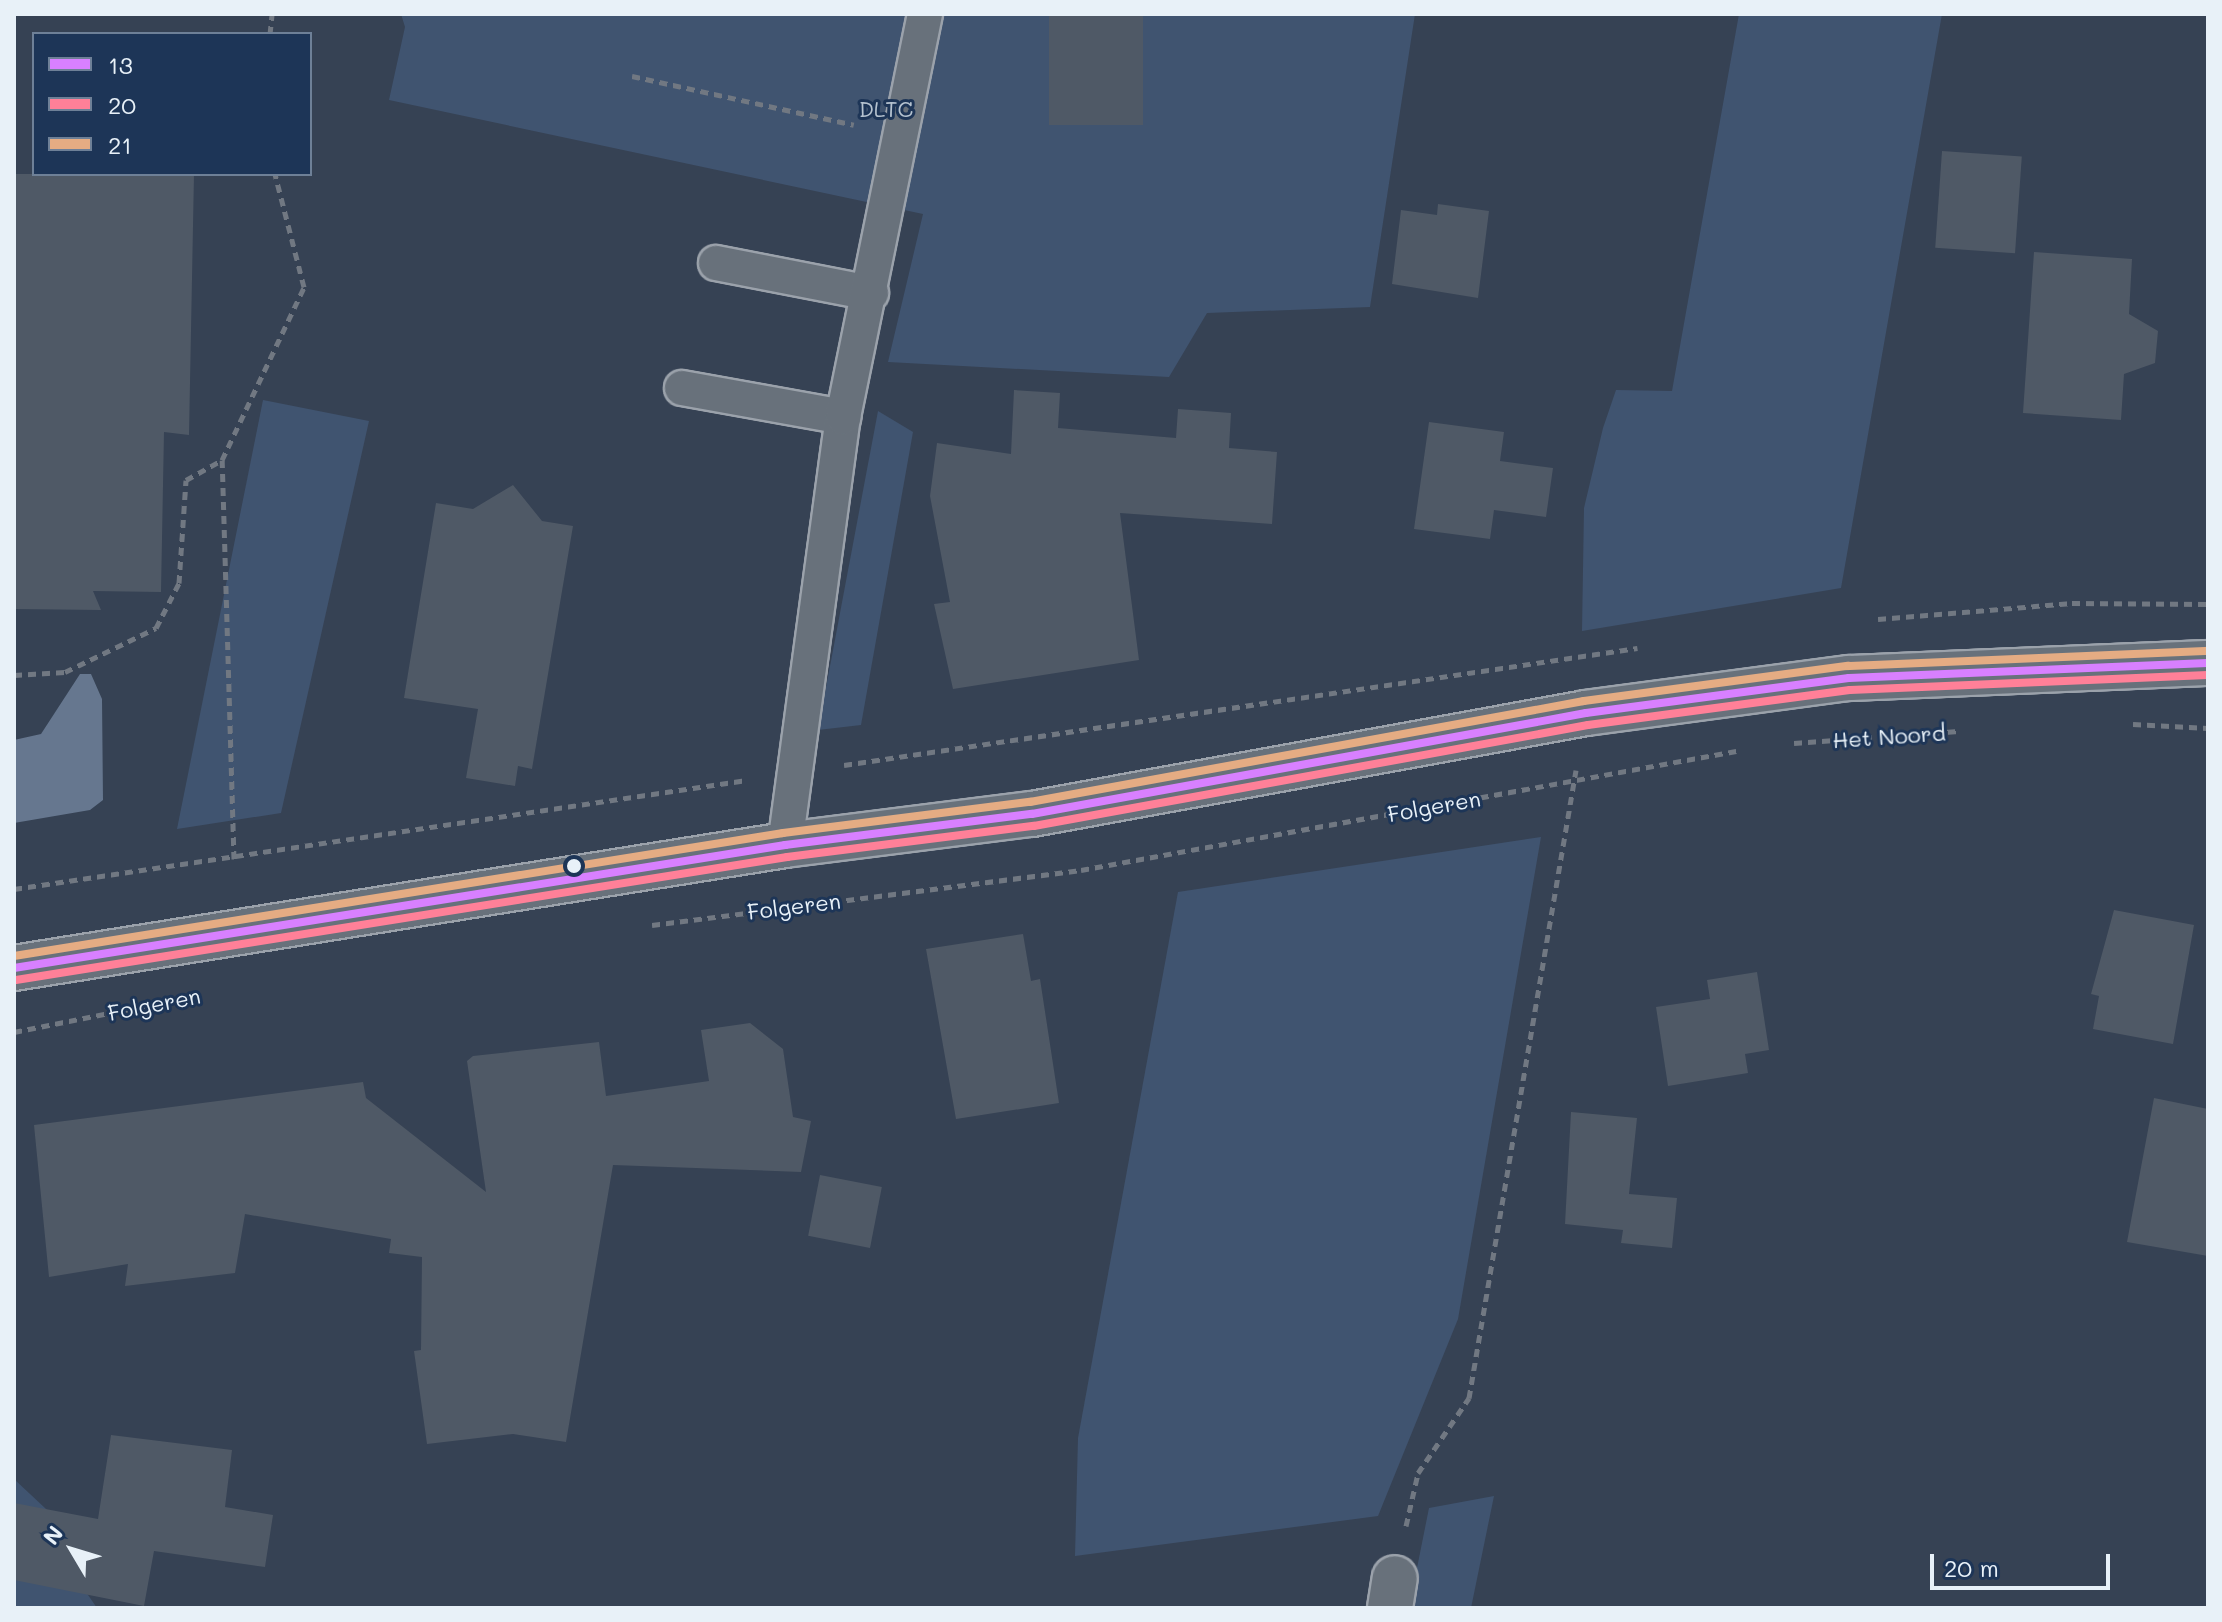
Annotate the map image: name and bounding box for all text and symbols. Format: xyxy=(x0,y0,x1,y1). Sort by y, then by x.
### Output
legend xyxy=(32,32,312,176)
text: 13 xyxy=(108,49,133,80)
text: 20 xyxy=(108,89,136,120)
park label: DLTC xyxy=(859,96,913,122)
text: 21 xyxy=(108,129,132,160)
street label: Het Noord xyxy=(1832,719,1946,753)
street label: Folgeren xyxy=(1385,785,1483,827)
unlabelled marker xyxy=(566,858,582,874)
street label: Folgeren xyxy=(746,887,842,925)
street label: Folgeren xyxy=(105,982,203,1026)
north arrow xyxy=(32,1510,112,1590)
text: N xyxy=(36,1519,69,1550)
scale bar xyxy=(1934,1538,2114,1588)
text: 20 m xyxy=(1944,1552,1999,1583)

